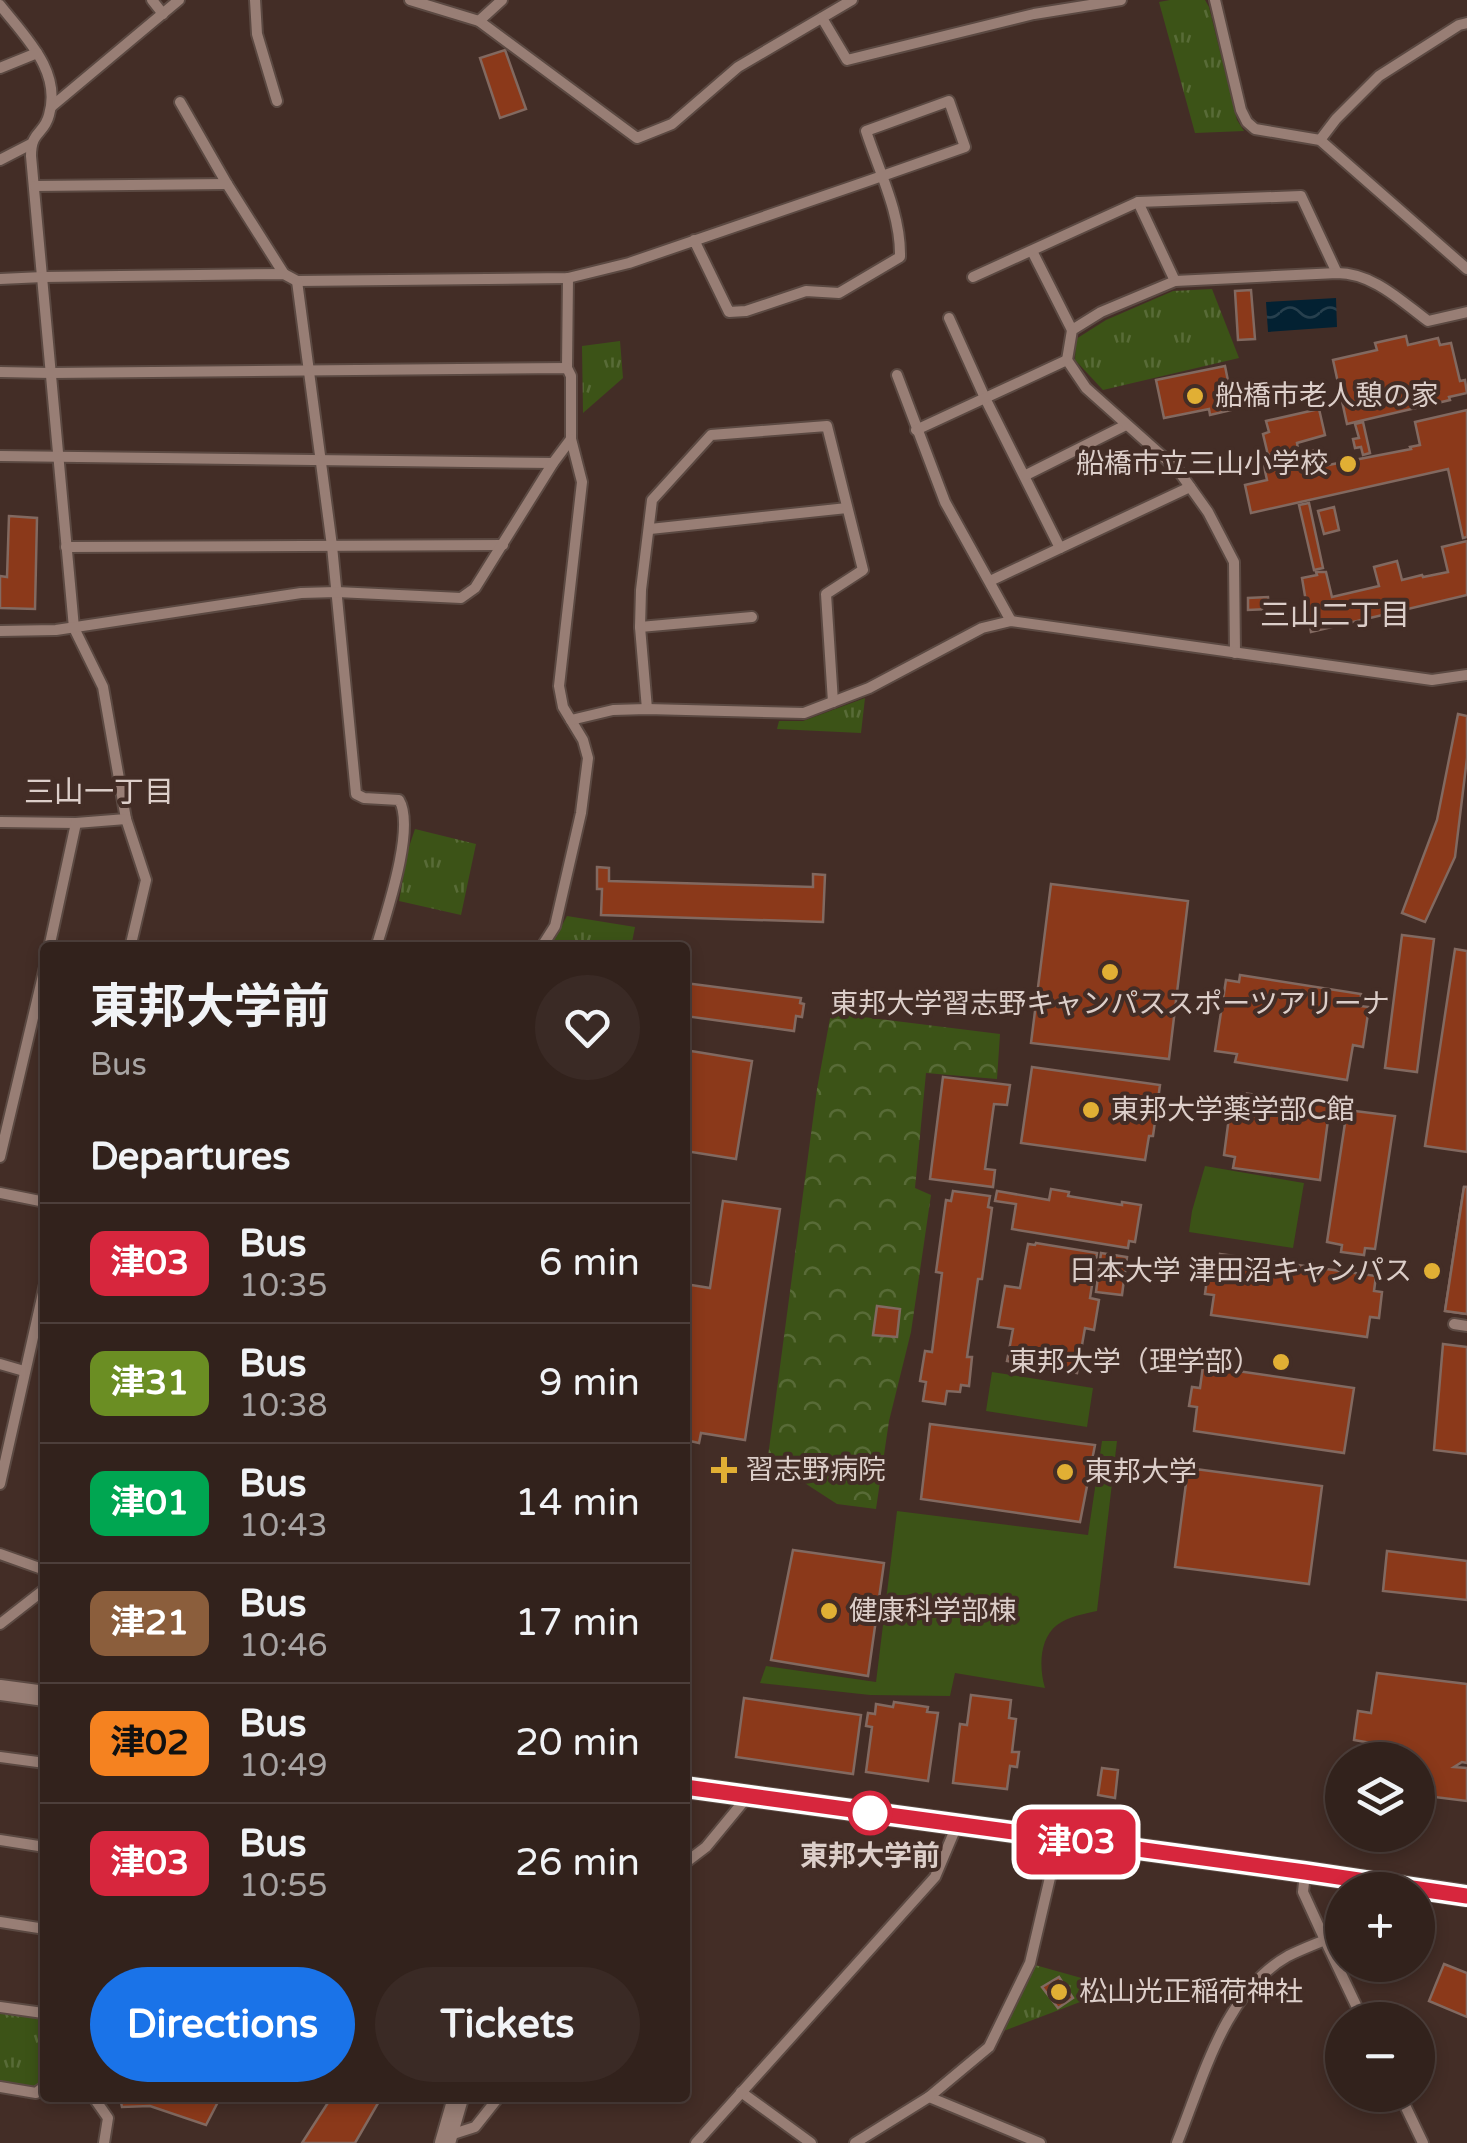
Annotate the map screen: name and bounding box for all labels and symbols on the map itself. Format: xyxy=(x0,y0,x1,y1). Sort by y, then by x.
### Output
place label: 船橋市老人憩の家 xyxy=(1215,379,1439,413)
marker: 船橋市老人憩の家 xyxy=(1184,385,1206,407)
place label: 船橋市立三山小学校 xyxy=(1076,447,1328,481)
marker: 船橋市立三山小学校 xyxy=(1337,453,1359,475)
district label: 三山二丁目 xyxy=(1260,597,1410,634)
district label: 三山一丁目 xyxy=(24,774,174,811)
marker: 東邦大学習志野キャンパススポーツアリーナ xyxy=(1099,961,1121,983)
place label: 東邦大学習志野キャンパススポーツアリーナ xyxy=(830,987,1390,1021)
place label: 東邦大学薬学部C館 xyxy=(1111,1093,1354,1127)
marker: 東邦大学薬学部C館 xyxy=(1080,1099,1102,1121)
place label: 日本大学 津田沼キャンパス xyxy=(1069,1254,1412,1288)
marker: 日本大学 津田沼キャンパス xyxy=(1421,1260,1443,1282)
place label: 東邦大学（理学部） xyxy=(1009,1345,1261,1379)
marker: 東邦大学（理学部） xyxy=(1270,1351,1292,1373)
place label: 習志野病院 xyxy=(746,1453,886,1487)
place label: 東邦大学 xyxy=(1085,1455,1197,1489)
marker: 習志野病院 xyxy=(711,1457,737,1483)
marker: 東邦大学 xyxy=(1054,1461,1076,1483)
place label: 健康科学部棟 xyxy=(849,1594,1017,1628)
marker: 健康科学部棟 xyxy=(818,1600,840,1622)
marker: 東邦大学前 xyxy=(849,1792,891,1834)
line badge: 津03 xyxy=(1018,1810,1134,1874)
place label: 東邦大学前 xyxy=(800,1839,940,1873)
place label: 松山光正稲荷神社 xyxy=(1079,1975,1303,2009)
marker: 松山光正稲荷神社 xyxy=(1048,1981,1070,2003)

